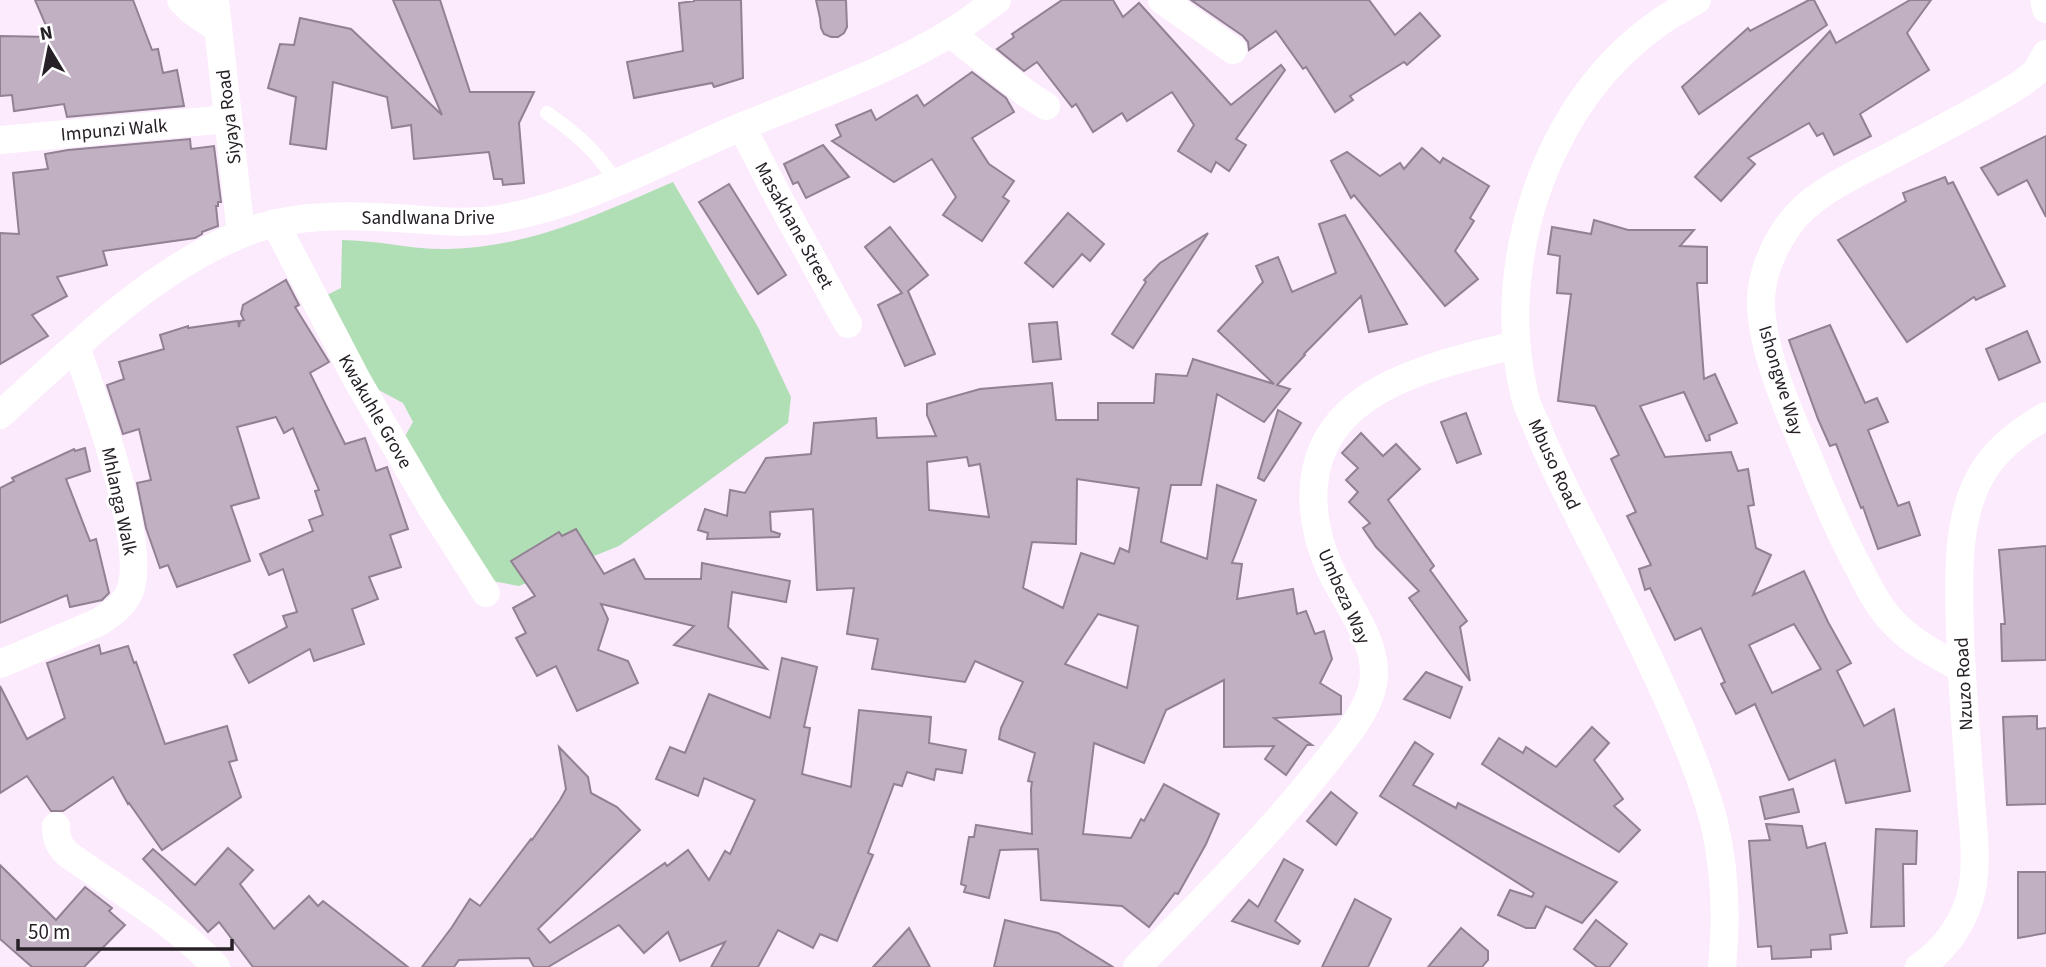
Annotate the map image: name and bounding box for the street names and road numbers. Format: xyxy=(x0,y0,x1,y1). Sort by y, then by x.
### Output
street label: Siyaya Road xyxy=(210,68,249,166)
street label: Impunzi Walk xyxy=(60,112,169,149)
street label: Masakhane Street xyxy=(748,157,840,295)
street label: Sandlwana Drive xyxy=(361,205,495,232)
street label: Ishongwe Way xyxy=(1751,322,1810,439)
street label: Kwakuhle Grove xyxy=(331,349,418,474)
street label: Mbuso Road xyxy=(1521,415,1586,515)
street label: Mhlanga Walk xyxy=(94,445,143,559)
street label: Umbeza Way xyxy=(1311,545,1377,649)
street label: Nzuzo Road xyxy=(1949,637,1980,731)

